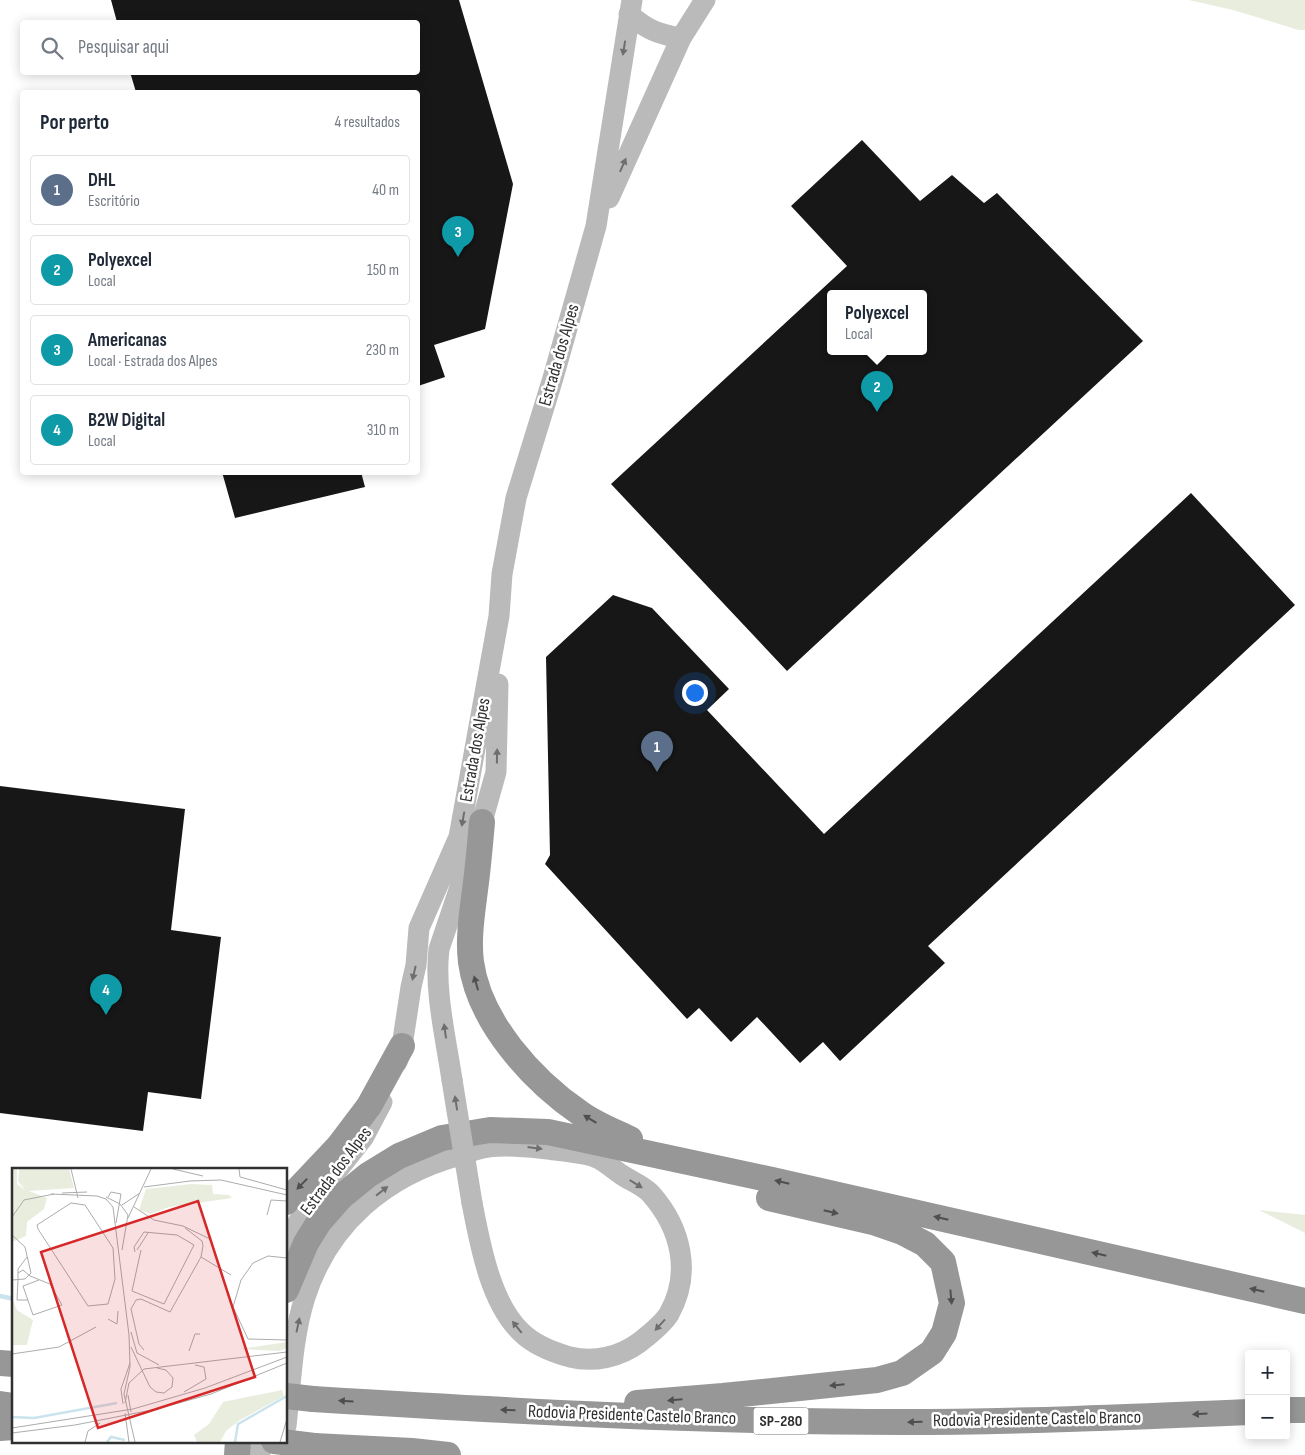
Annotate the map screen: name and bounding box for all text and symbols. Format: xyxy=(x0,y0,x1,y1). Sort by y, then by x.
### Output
search box xyxy=(20,20,420,75)
icon: search xyxy=(38,34,66,62)
text: Pesquisar aqui xyxy=(78,36,169,59)
one-way arrow xyxy=(620,41,628,57)
text: Por perto xyxy=(40,110,109,135)
text: 4 resultados xyxy=(335,113,400,132)
one-way arrow xyxy=(620,158,628,172)
text: DHL xyxy=(88,169,115,192)
text: 1 xyxy=(54,181,60,200)
text: 40 m xyxy=(372,181,399,200)
text: Escritório xyxy=(88,192,140,211)
pin: 3 xyxy=(442,216,474,257)
text: Polyexcel xyxy=(88,249,152,272)
text: 2 xyxy=(53,261,61,280)
text: 150 m xyxy=(367,261,399,280)
text: Local xyxy=(88,272,116,291)
popup xyxy=(827,290,927,355)
street label: Estrada dos Alpes xyxy=(534,302,584,408)
text: Polyexcel xyxy=(845,302,909,325)
text: Local xyxy=(845,325,873,344)
text: Americanas xyxy=(88,329,167,352)
text: 3 xyxy=(53,341,61,360)
text: 230 m xyxy=(366,341,399,360)
text: Local · Estrada dos Alpes xyxy=(88,352,218,371)
pin: 2 xyxy=(861,371,893,412)
text: B2W Digital xyxy=(88,409,165,432)
text: 4 xyxy=(53,421,61,440)
text: 310 m xyxy=(367,421,399,440)
text: Local xyxy=(88,432,116,451)
your location xyxy=(682,680,708,706)
street label: Estrada dos Alpes xyxy=(456,696,494,804)
pin: 1 xyxy=(641,731,673,772)
one-way arrow xyxy=(493,748,501,764)
one-way arrow xyxy=(458,812,466,828)
one-way arrow xyxy=(410,965,418,980)
pin: 4 xyxy=(90,974,122,1015)
one-way arrow xyxy=(472,976,480,991)
one-way arrow xyxy=(441,1023,449,1039)
one-way arrow xyxy=(452,1095,460,1111)
one-way arrow xyxy=(583,1114,596,1123)
street label: Estrada dos Alpes xyxy=(296,1123,376,1219)
one-way arrow xyxy=(527,1144,543,1152)
inset map xyxy=(12,1168,288,1442)
one-way arrow xyxy=(297,1178,309,1190)
one-way arrow xyxy=(775,1178,790,1186)
one-way arrow xyxy=(630,1179,643,1188)
one-way arrow xyxy=(375,1185,388,1196)
one-way arrow xyxy=(823,1208,838,1216)
one-way arrow xyxy=(933,1214,948,1222)
one-way arrow xyxy=(1091,1250,1107,1258)
one-way arrow xyxy=(1250,1286,1265,1294)
one-way arrow xyxy=(947,1290,955,1306)
one-way arrow xyxy=(294,1318,302,1333)
one-way arrow xyxy=(654,1318,665,1331)
one-way arrow xyxy=(512,1321,523,1334)
map controls xyxy=(1245,1350,1290,1440)
button: + xyxy=(1245,1350,1290,1395)
one-way arrow xyxy=(828,1381,844,1389)
button: − xyxy=(1245,1395,1290,1440)
one-way arrow xyxy=(337,1396,353,1404)
one-way arrow xyxy=(667,1396,683,1404)
street label: Rodovia Presidente Castelo Branco xyxy=(528,1401,736,1429)
one-way arrow xyxy=(500,1405,516,1413)
street label: Rodovia Presidente Castelo Branco xyxy=(933,1407,1141,1431)
road number: SP-280 xyxy=(754,1408,808,1434)
one-way arrow xyxy=(1192,1411,1208,1419)
one-way arrow xyxy=(907,1418,923,1426)

